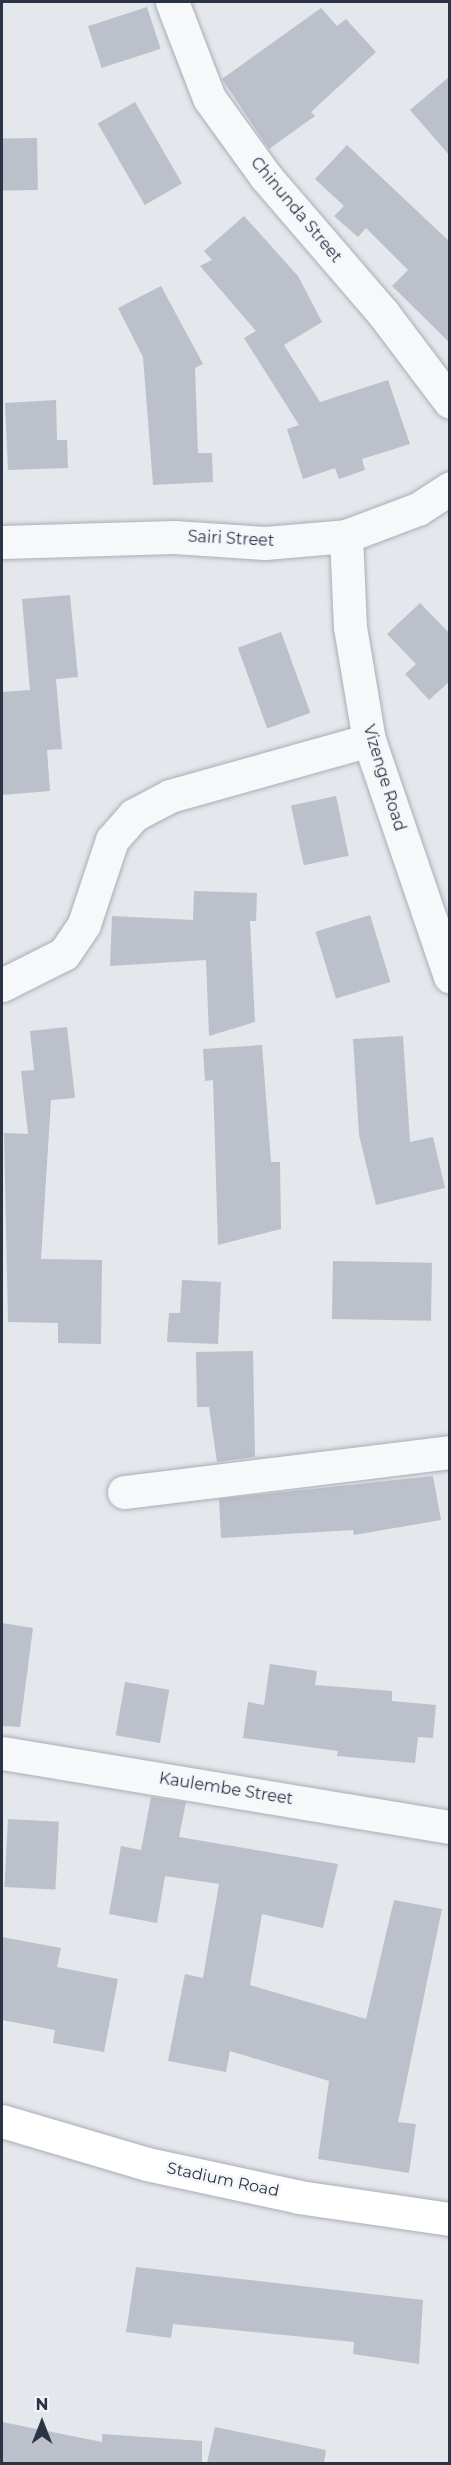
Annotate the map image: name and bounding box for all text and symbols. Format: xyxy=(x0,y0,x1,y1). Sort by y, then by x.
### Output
street label: Chinunda Street xyxy=(246,153,346,267)
street label: Sairi Street xyxy=(187,527,275,551)
street label: Vizenge Road xyxy=(359,722,409,834)
street label: Kaulembe Street xyxy=(158,1769,294,1809)
street label: Stadium Road xyxy=(165,2159,281,2201)
north arrow xyxy=(12,2393,72,2453)
text: N xyxy=(36,2395,48,2414)

